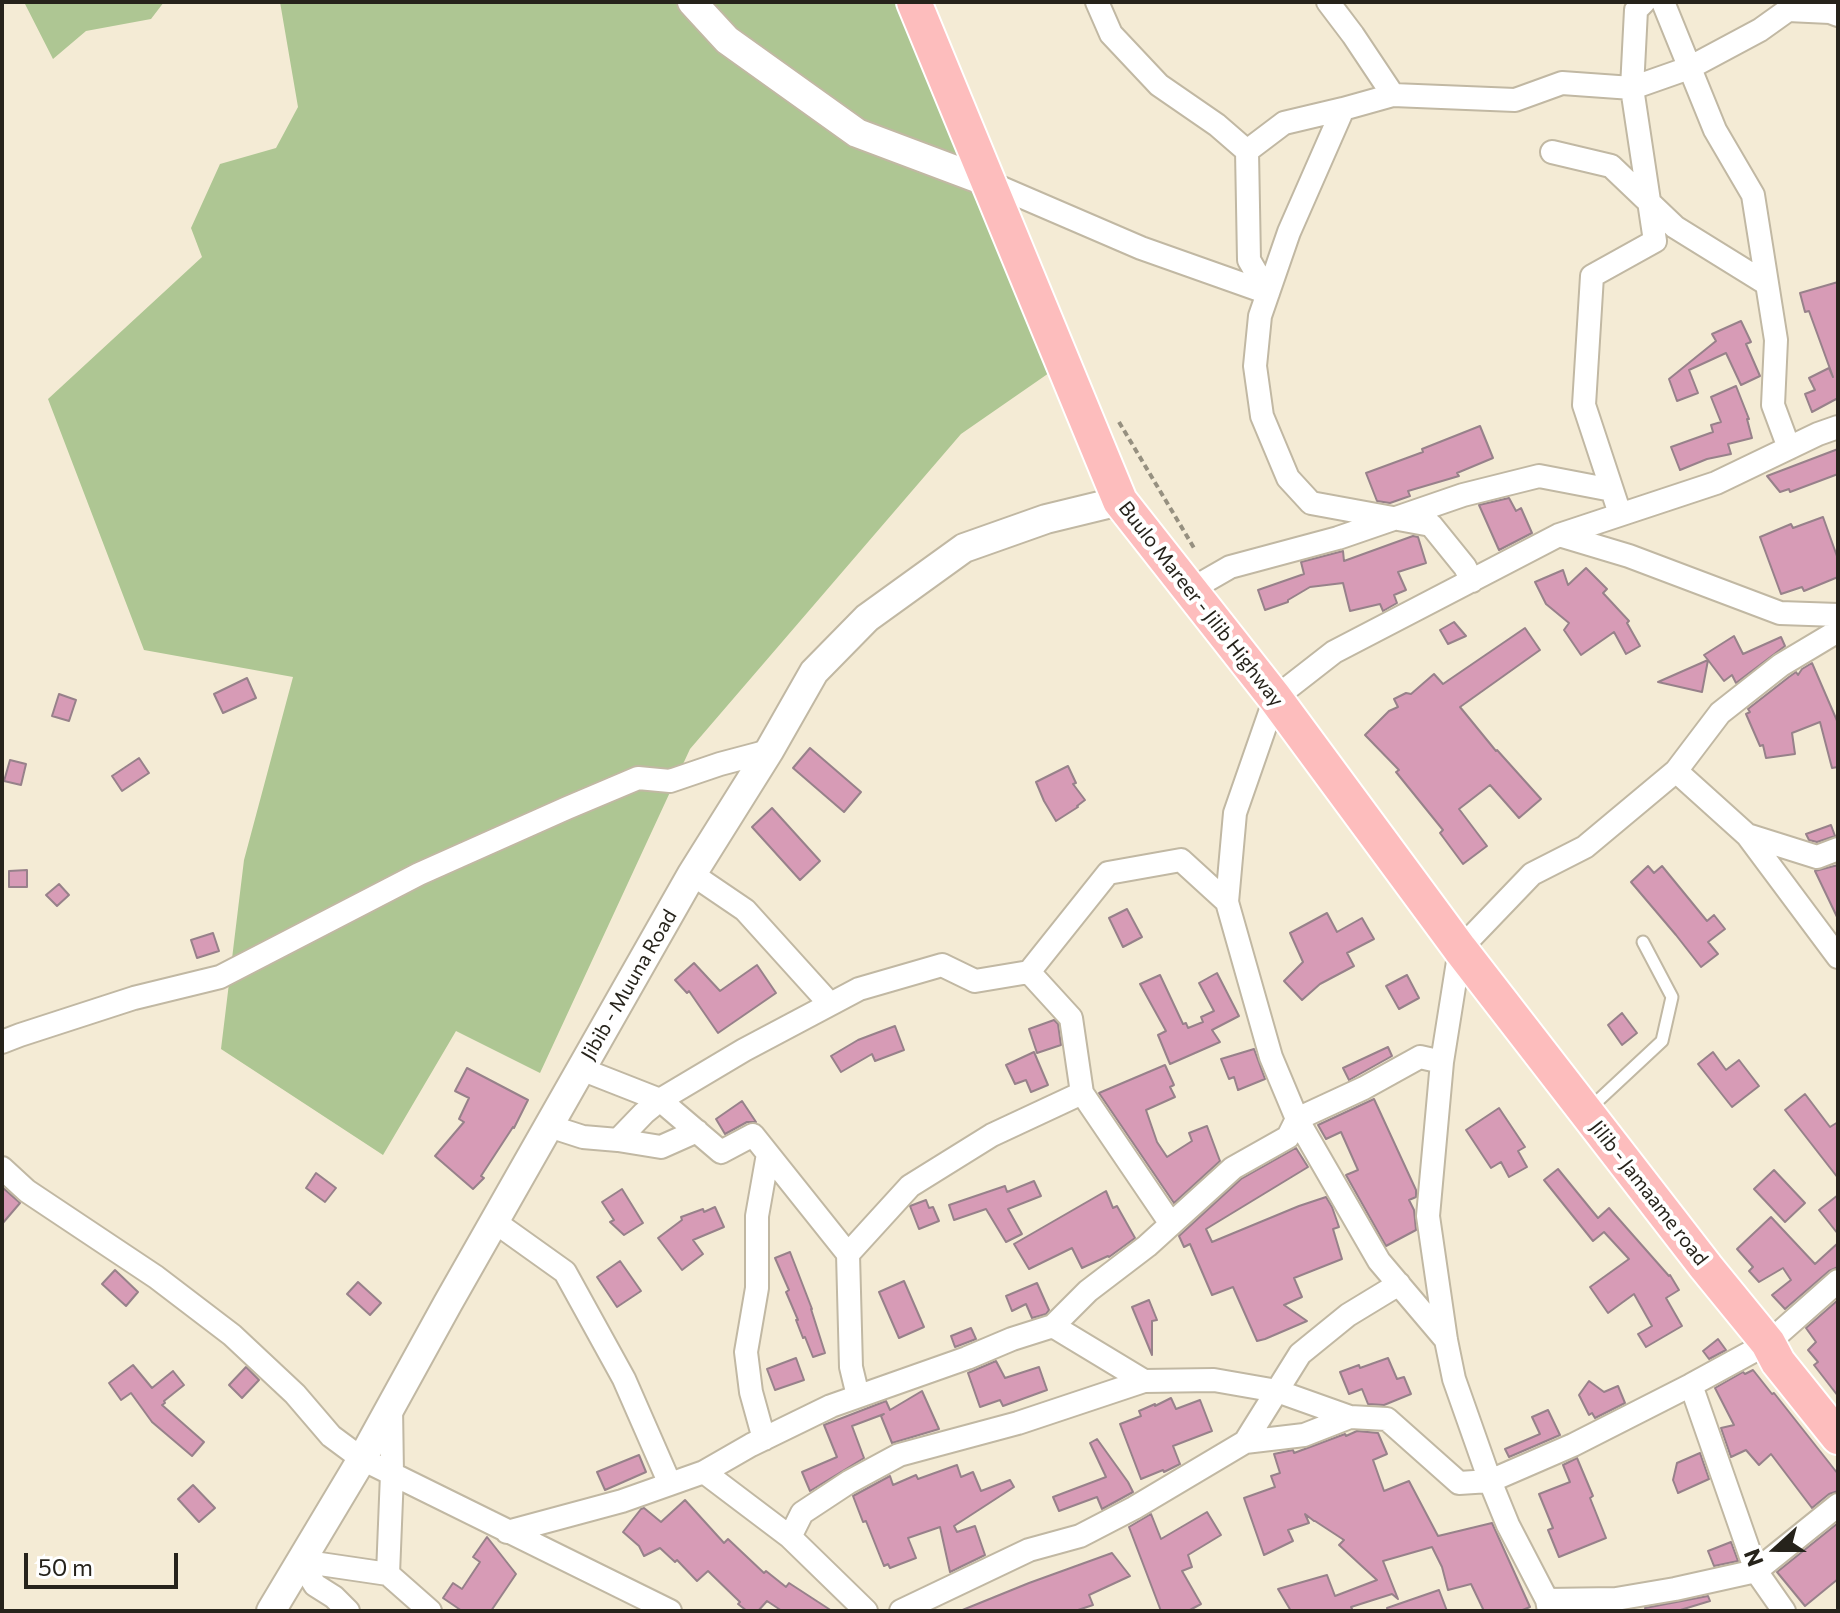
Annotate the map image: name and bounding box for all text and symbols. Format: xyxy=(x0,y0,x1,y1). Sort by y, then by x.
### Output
street label: Buulo Mareer - Jilib Highway xyxy=(1113,497,1289,711)
street label: Jibib - Muuna Road xyxy=(576,905,682,1065)
street label: Jilib - Jamaame road xyxy=(1585,1116,1713,1270)
north arrow xyxy=(1736,1509,1816,1589)
scale bar xyxy=(28,1537,182,1587)
text: N xyxy=(1738,1545,1769,1570)
text: 50 m xyxy=(38,1552,93,1581)

